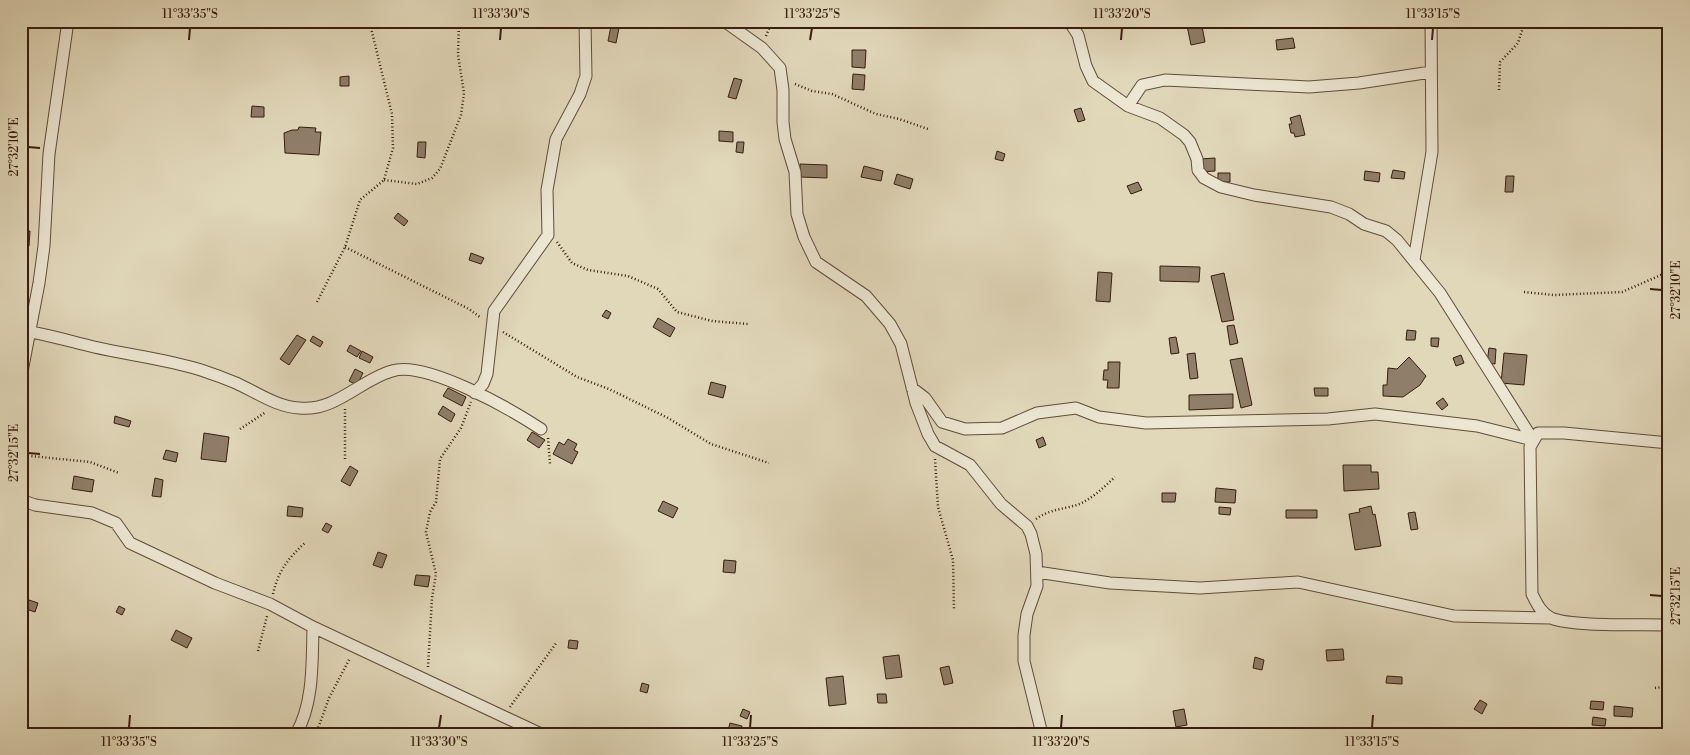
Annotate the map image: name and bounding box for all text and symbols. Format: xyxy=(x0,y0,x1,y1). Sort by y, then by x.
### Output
text: 11°33'35"S xyxy=(162,7,218,22)
text: 11°33'30"S xyxy=(472,7,530,22)
text: 11°33'25"S xyxy=(784,7,840,22)
text: 11°33'20"S xyxy=(1093,7,1151,22)
text: 11°33'15"S xyxy=(1406,7,1460,22)
text: 27°32'10"E xyxy=(7,117,22,177)
text: 27°32'10"E xyxy=(1669,260,1684,320)
text: 27°32'15"E xyxy=(7,424,22,482)
text: 27°32'15"E xyxy=(1669,567,1684,625)
text: 11°33'35"S xyxy=(101,735,157,750)
text: 11°33'30"S xyxy=(410,735,468,750)
text: 11°33'25"S xyxy=(722,735,778,750)
text: 11°33'20"S xyxy=(1032,735,1090,750)
text: 11°33'15"S xyxy=(1345,735,1399,750)

